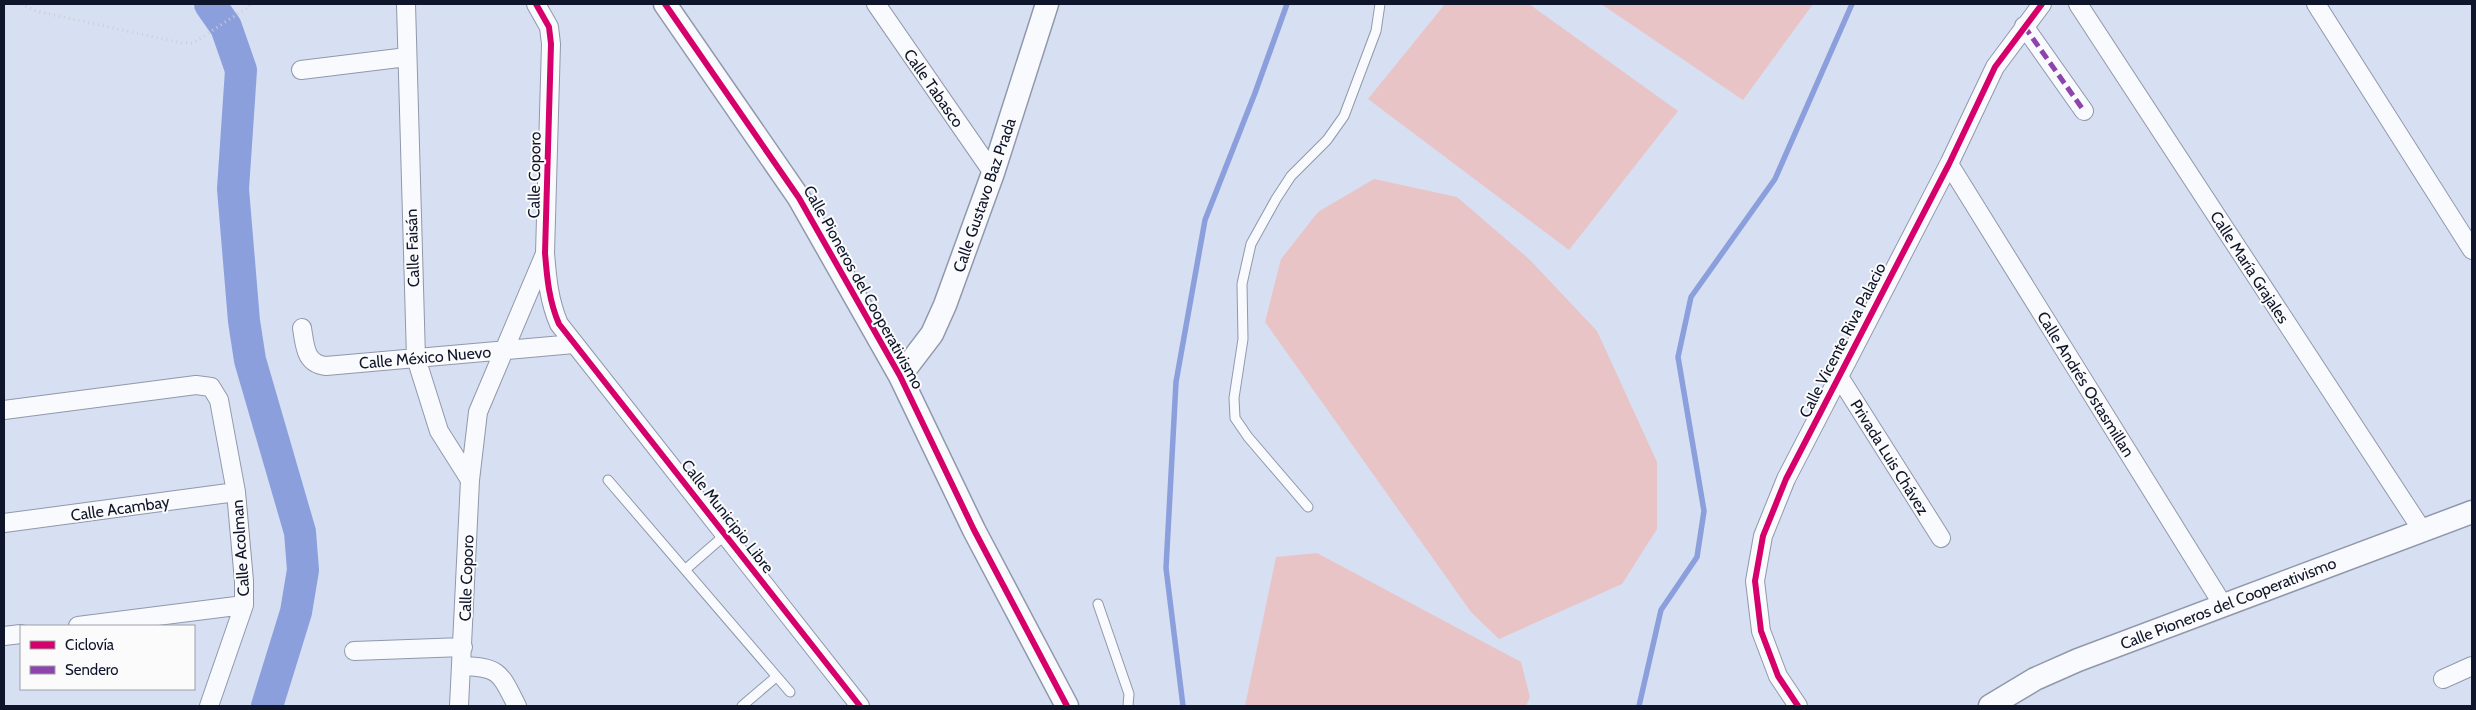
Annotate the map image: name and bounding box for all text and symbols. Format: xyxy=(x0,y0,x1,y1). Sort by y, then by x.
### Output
street label: Calle Tabasco xyxy=(900,45,968,131)
street label: Calle Gustavo Baz Prada xyxy=(949,115,1020,275)
street label: Calle Coporo xyxy=(524,131,545,218)
street label: Calle Pioneros del Cooperativismo xyxy=(800,182,928,393)
street label: Calle Faisán xyxy=(402,208,423,288)
street label: Calle María Grajales xyxy=(2206,208,2293,327)
street label: Calle Vicente Riva Palacio xyxy=(1795,259,1890,421)
street label: Calle Andrés Ostasmillan xyxy=(2033,308,2138,461)
street label: Calle México Nuevo xyxy=(358,342,492,373)
street label: Privada Luis Chávez xyxy=(1846,396,1933,519)
street label: Calle Municipio Libre xyxy=(677,456,778,577)
street label: Calle Acambay xyxy=(69,492,171,525)
street label: Calle Acolman xyxy=(228,499,253,597)
street label: Calle Coporo xyxy=(455,534,478,622)
street label: Calle Pioneros del Cooperativismo xyxy=(2118,553,2339,654)
legend xyxy=(20,625,195,690)
text: Ciclovía xyxy=(65,636,115,654)
text: Sendero xyxy=(65,661,119,679)

